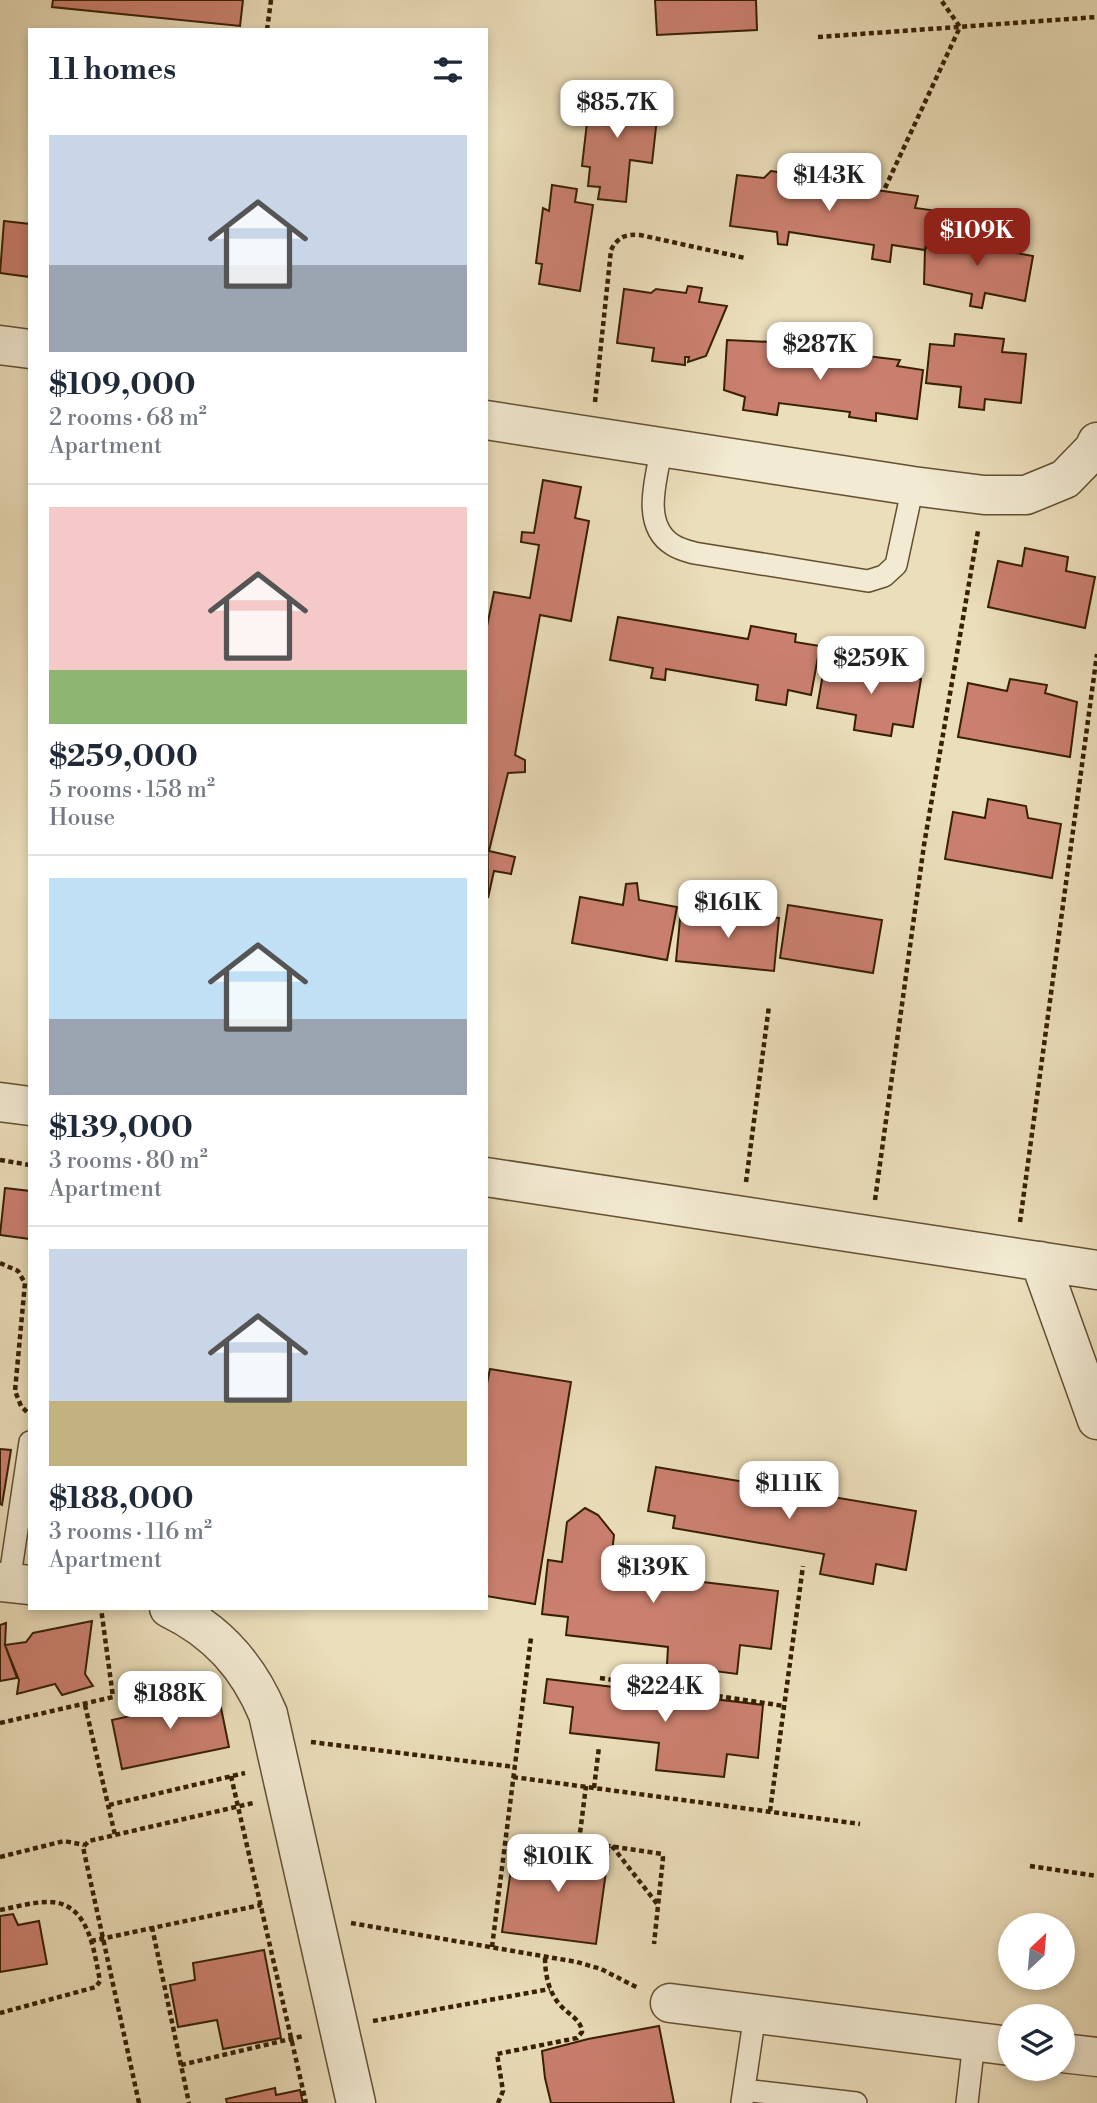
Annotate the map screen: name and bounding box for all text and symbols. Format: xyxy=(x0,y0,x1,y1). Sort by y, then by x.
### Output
text: 11 homes xyxy=(49,51,176,89)
icon: filters xyxy=(429,51,467,89)
pin: $85.7K xyxy=(560,80,674,140)
text: $85.7K xyxy=(576,89,658,117)
pin: $143K xyxy=(780,154,878,213)
text: $143K xyxy=(793,162,865,190)
icon: home xyxy=(195,181,321,307)
pin: $109K xyxy=(928,208,1026,268)
text: $109K xyxy=(940,217,1014,245)
pin: $287K xyxy=(771,322,869,382)
text: $287K xyxy=(783,331,857,359)
text: $109,000 xyxy=(49,366,196,404)
text: 2 rooms · 68 m² xyxy=(49,404,207,432)
text: Apartment xyxy=(49,432,162,460)
icon: home xyxy=(195,553,321,679)
pin: $259K xyxy=(822,636,920,696)
text: $259K xyxy=(833,645,909,673)
text: $259,000 xyxy=(49,738,198,776)
text: 5 rooms · 158 m² xyxy=(49,776,215,804)
text: House xyxy=(49,804,115,832)
pin: $161K xyxy=(679,880,777,940)
text: $161K xyxy=(694,889,762,917)
icon: home xyxy=(195,924,321,1050)
text: $139,000 xyxy=(49,1109,193,1147)
text: 3 rooms · 80 m² xyxy=(49,1147,208,1175)
text: Apartment xyxy=(49,1175,162,1203)
icon: home xyxy=(195,1295,321,1421)
pin: $111K xyxy=(740,1462,838,1521)
text: $111K xyxy=(756,1470,822,1498)
text: $188,000 xyxy=(49,1480,194,1518)
text: 3 rooms · 116 m² xyxy=(49,1518,212,1546)
text: Apartment xyxy=(49,1546,162,1574)
pin: $139K xyxy=(604,1546,702,1605)
text: $139K xyxy=(617,1554,689,1582)
pin: $224K xyxy=(616,1664,714,1724)
pin: $188K xyxy=(121,1672,219,1731)
text: $224K xyxy=(627,1673,703,1701)
text: $188K xyxy=(134,1680,206,1708)
pin: $101K xyxy=(509,1834,607,1894)
text: $101K xyxy=(523,1843,593,1871)
north arrow xyxy=(998,1913,1074,1990)
map controls xyxy=(998,1913,1075,2081)
button: layers xyxy=(998,2004,1075,2081)

